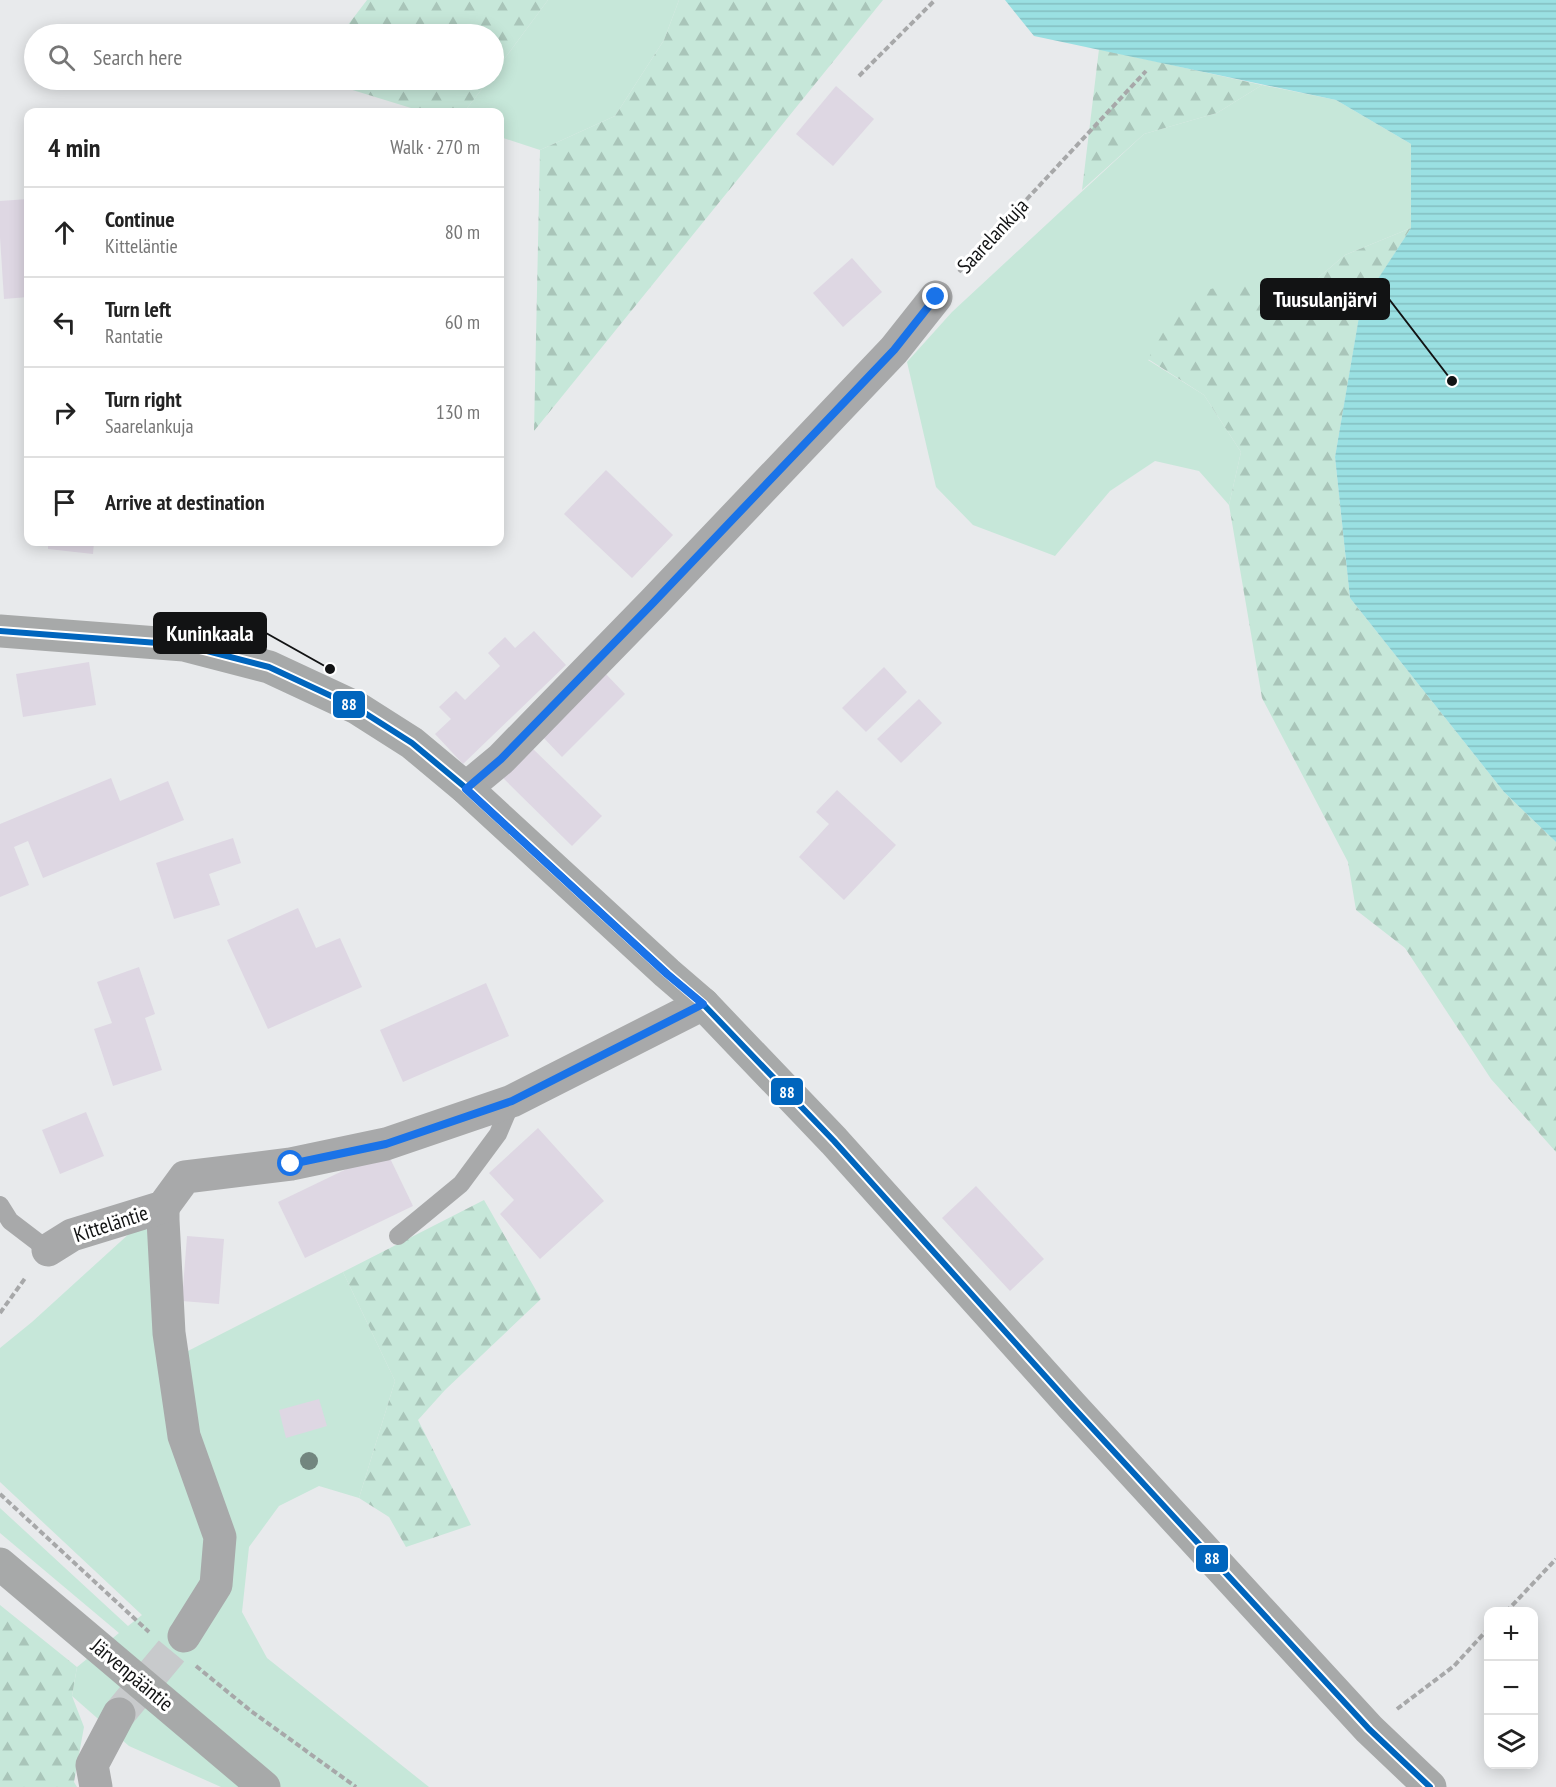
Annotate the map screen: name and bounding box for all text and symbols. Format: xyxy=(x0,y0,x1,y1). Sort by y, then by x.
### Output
search box xyxy=(24,24,504,90)
icon: search xyxy=(45,41,78,74)
text: Search here xyxy=(93,43,182,71)
text: 4 min xyxy=(48,131,101,164)
text: Walk · 270 m xyxy=(390,134,480,160)
street label: Saarelankuja xyxy=(951,192,1034,279)
text: Continue xyxy=(105,205,175,233)
icon: ahead xyxy=(48,216,81,249)
text: 80 m xyxy=(445,219,480,245)
text: Kitteläntie xyxy=(105,233,178,259)
callout: Tuusulanjärvi xyxy=(1261,279,1389,319)
route end xyxy=(922,283,948,309)
text: Tuusulanjärvi xyxy=(1273,285,1377,313)
text: Turn left xyxy=(105,295,171,323)
icon: left xyxy=(48,306,81,339)
text: 60 m xyxy=(445,309,480,335)
text: Rantatie xyxy=(105,323,163,349)
text: Turn right xyxy=(105,385,182,413)
icon: right xyxy=(48,396,81,429)
text: 130 m xyxy=(436,399,480,425)
text: Saarelankuja xyxy=(105,413,193,439)
icon: arrive xyxy=(48,486,81,519)
text: Arrive at destination xyxy=(105,488,265,516)
callout: Kuninkaala xyxy=(154,613,266,653)
text: Kuninkaala xyxy=(166,619,254,647)
line badge: 88 xyxy=(332,690,366,719)
text: 88 xyxy=(341,694,357,714)
line badge: 88 xyxy=(770,1077,804,1106)
text: 88 xyxy=(779,1082,795,1102)
route start xyxy=(277,1150,303,1176)
street label: Kitteläntie xyxy=(70,1199,151,1248)
line badge: 88 xyxy=(1195,1544,1229,1573)
text: 88 xyxy=(1204,1548,1220,1568)
map controls xyxy=(1484,1607,1538,1769)
button: + xyxy=(1484,1607,1538,1661)
street label: Järvenpääntie xyxy=(85,1632,179,1717)
button: − xyxy=(1484,1661,1538,1715)
button: layers xyxy=(1484,1715,1538,1769)

